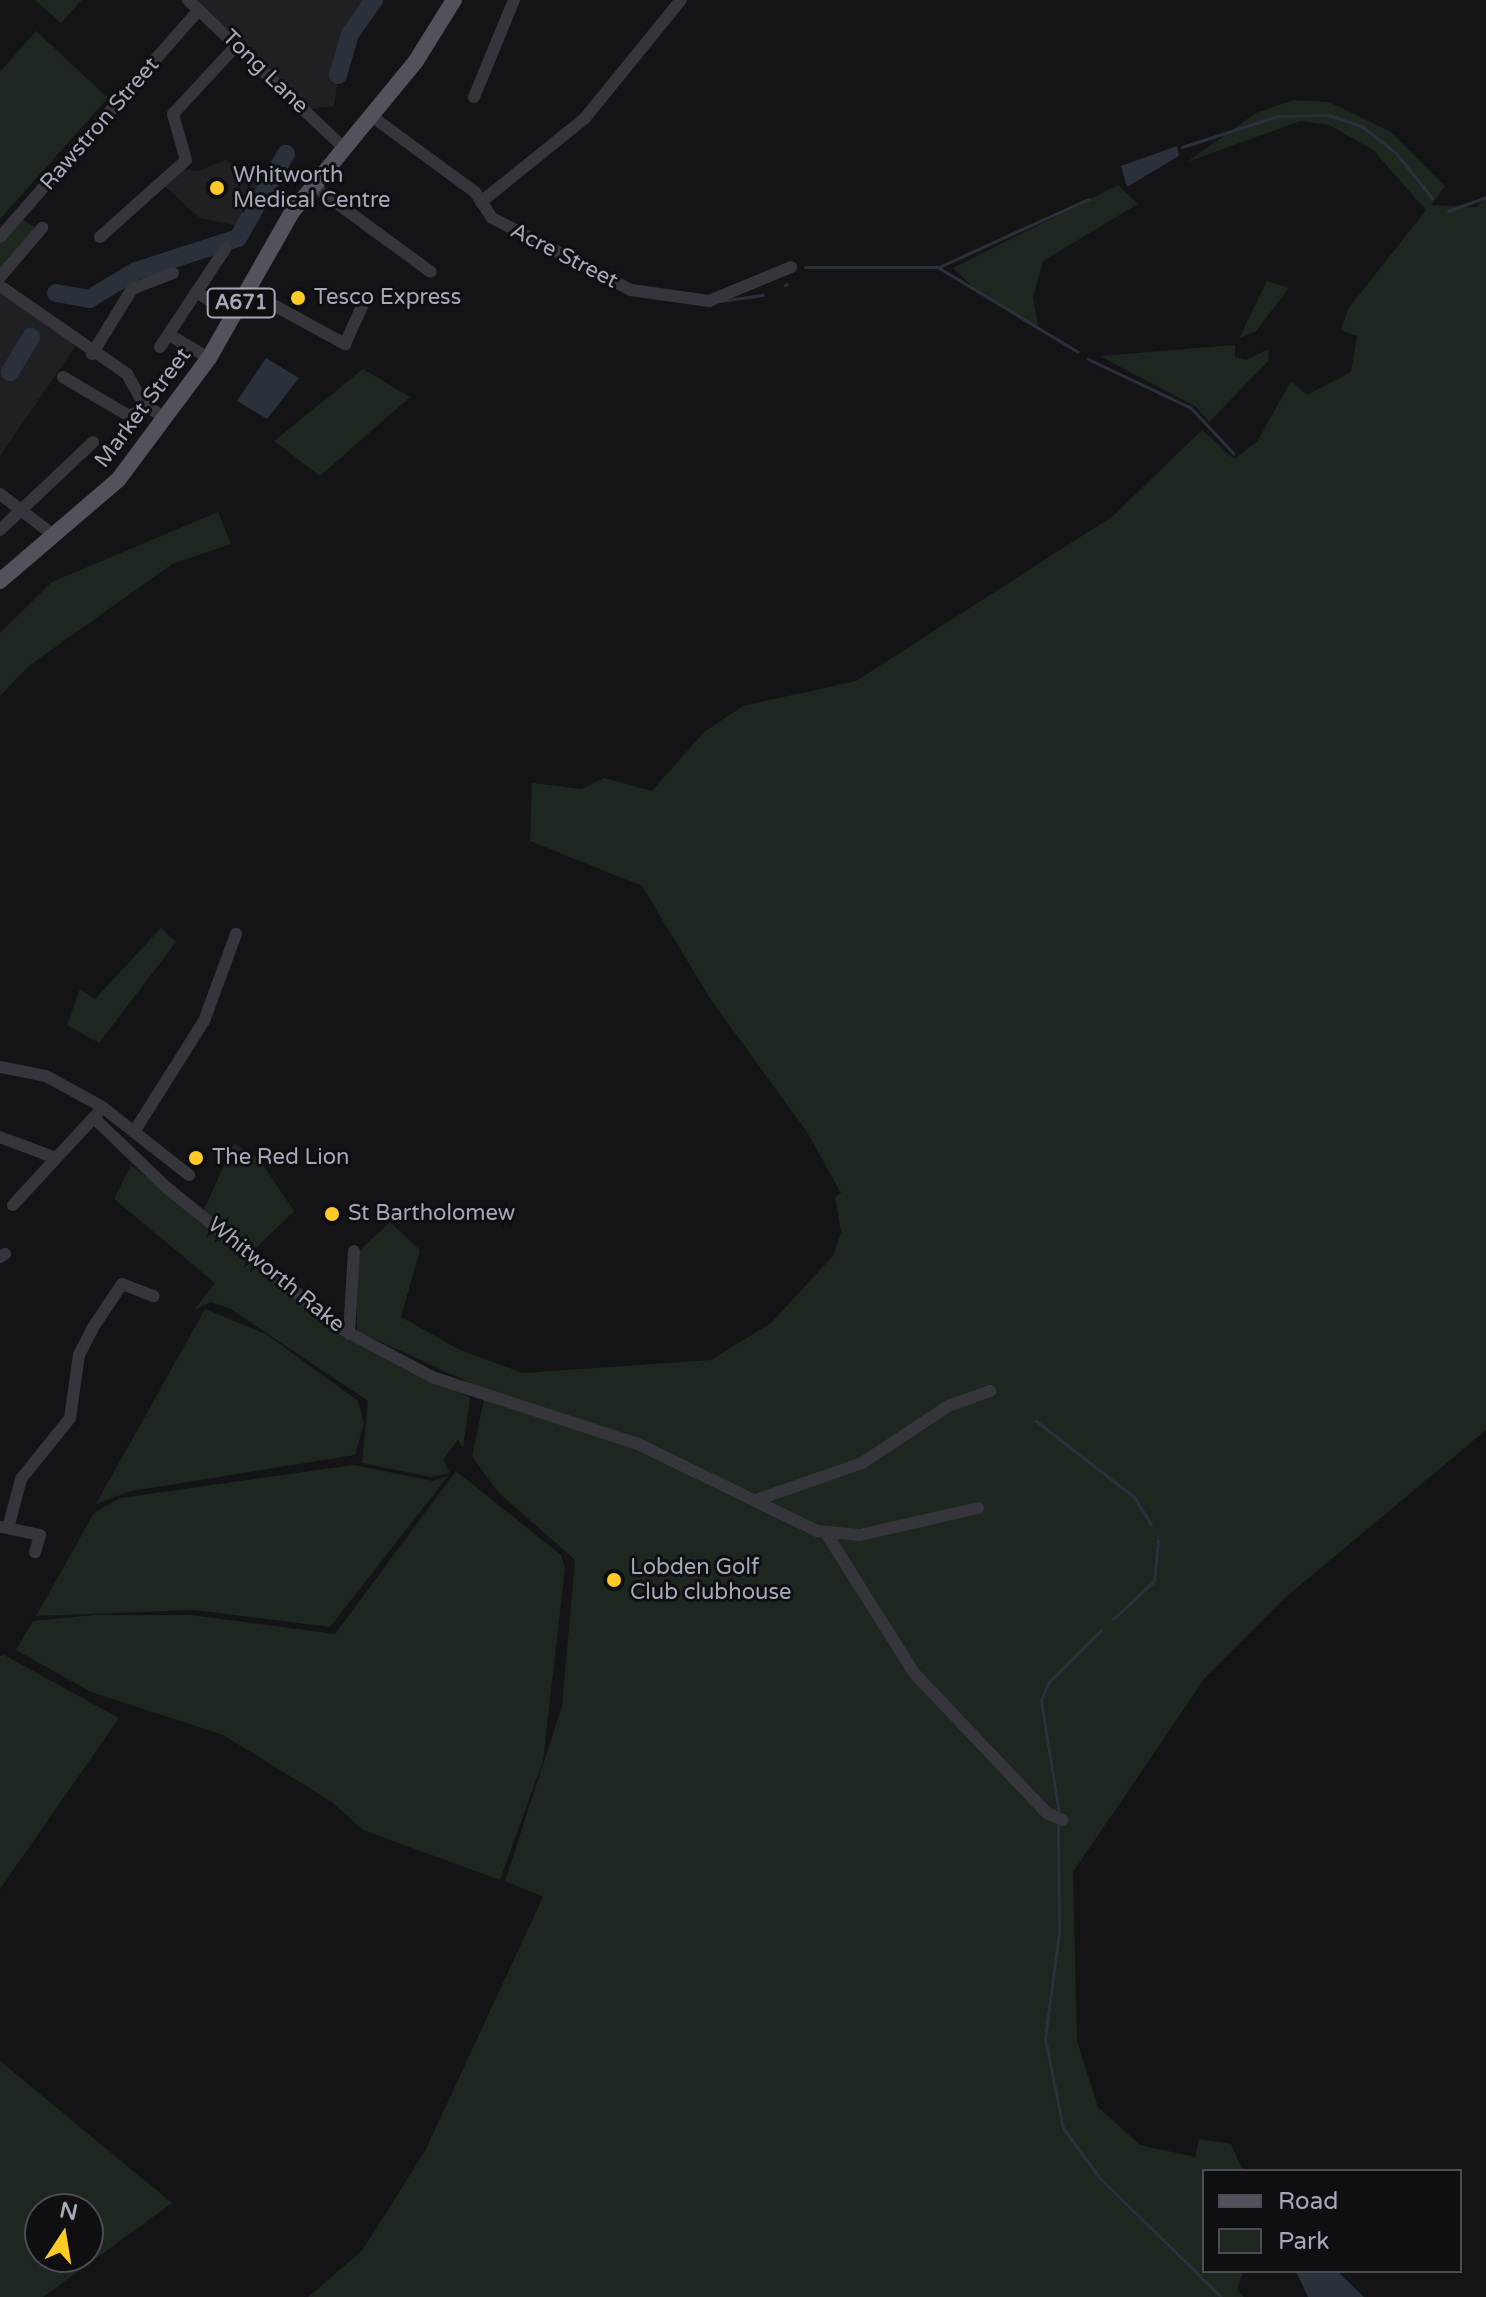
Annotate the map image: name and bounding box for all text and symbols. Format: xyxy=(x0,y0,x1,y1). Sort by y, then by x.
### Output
street label: Tong Lane xyxy=(217,25,313,119)
street label: Rawstron Street xyxy=(35,52,165,196)
place label: Whitworth Medical Centre xyxy=(233,162,391,214)
marker: Whitworth Medical Centre xyxy=(208,179,226,197)
street label: Acre Street xyxy=(506,218,622,294)
place label: Tesco Express xyxy=(314,285,461,311)
road number: A671 xyxy=(205,287,277,319)
marker: Tesco Express xyxy=(289,289,307,307)
street label: Market Street xyxy=(89,343,197,473)
place label: The Red Lion xyxy=(212,1145,349,1171)
marker: The Red Lion xyxy=(187,1149,205,1167)
place label: St Bartholomew xyxy=(348,1201,515,1227)
marker: St Bartholomew xyxy=(323,1205,341,1223)
street label: Whitworth Rake xyxy=(202,1212,350,1338)
place label: Lobden Golf Club clubhouse xyxy=(630,1554,791,1606)
marker: Lobden Golf Club clubhouse xyxy=(605,1571,623,1589)
legend xyxy=(1202,2169,1462,2273)
text: Road xyxy=(1278,2187,1338,2216)
north arrow xyxy=(24,2193,104,2273)
text: N xyxy=(57,2197,80,2226)
text: Park xyxy=(1278,2227,1329,2256)

